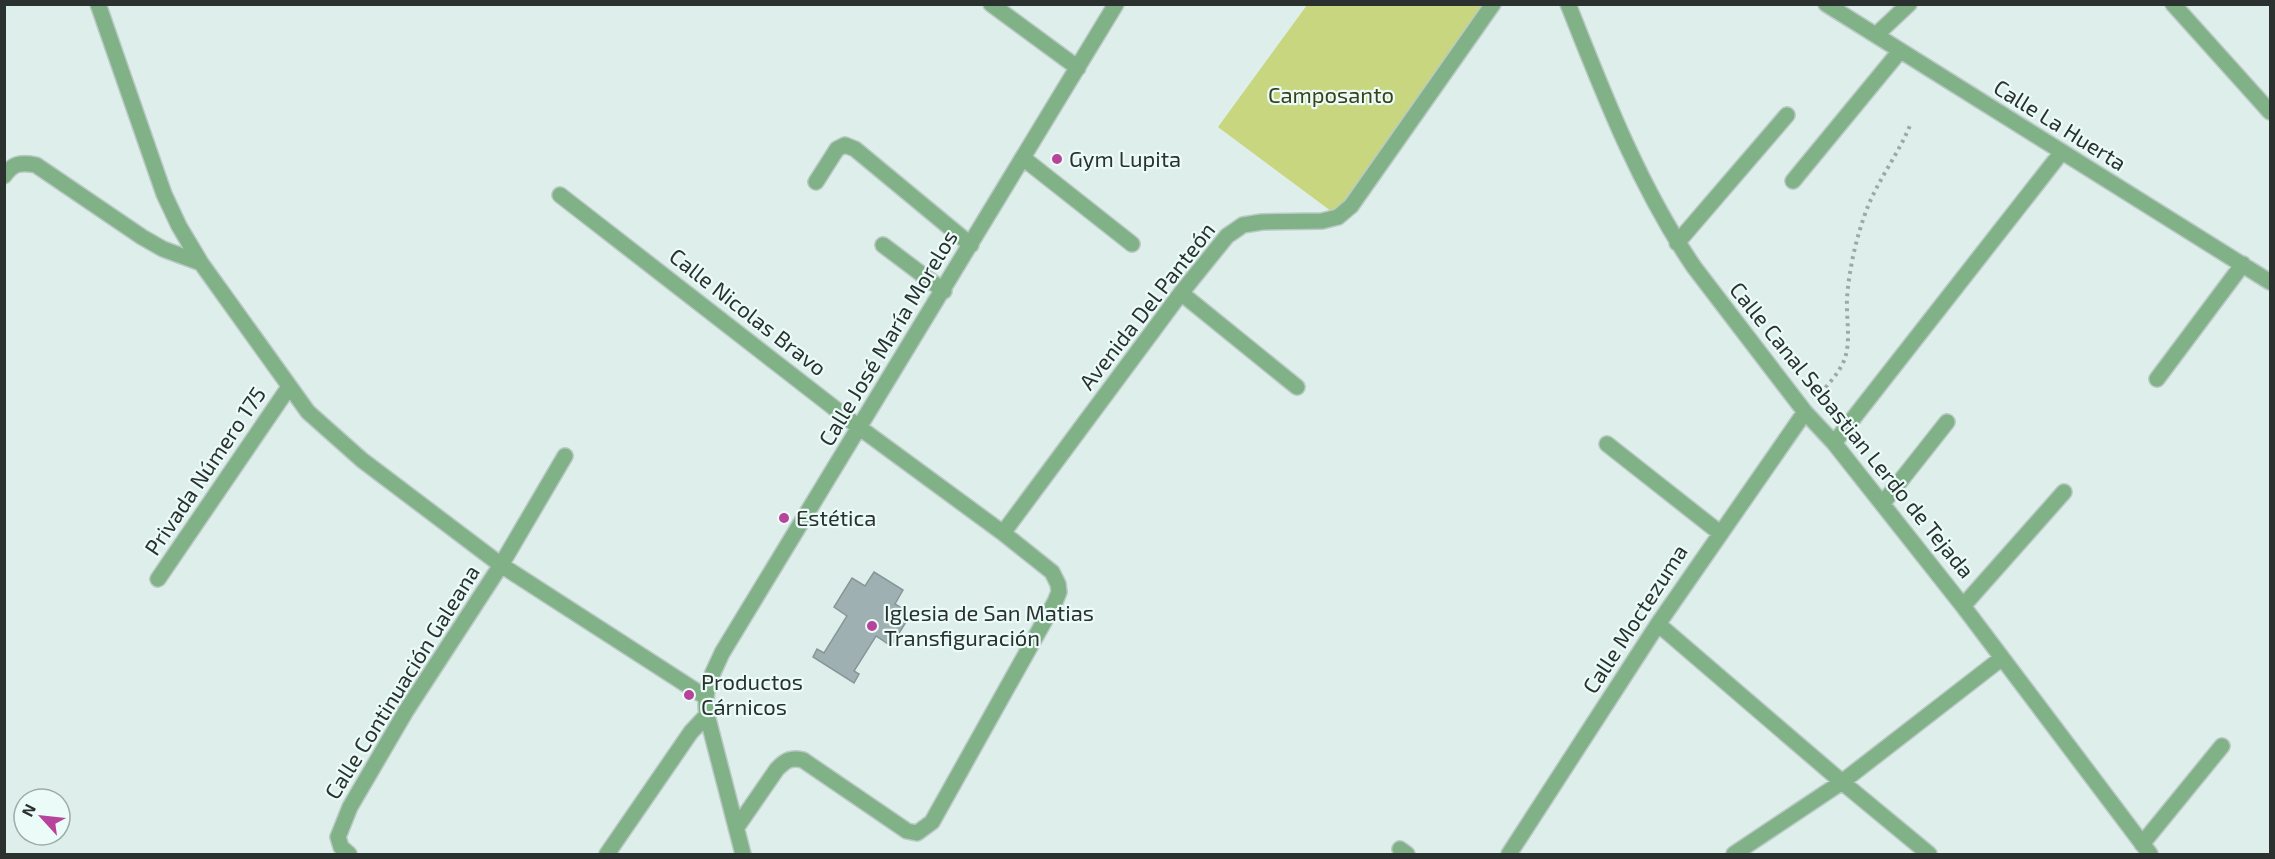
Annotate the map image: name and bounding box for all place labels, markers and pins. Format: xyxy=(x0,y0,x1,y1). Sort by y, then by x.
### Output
place label: Gym Lupita xyxy=(1069,145,1181,171)
marker: Gym Lupita xyxy=(1050,152,1064,166)
place label: Estética xyxy=(796,504,876,530)
marker: Estética xyxy=(777,511,791,525)
place label: Iglesia de San Matias Transfiguración xyxy=(884,599,1094,650)
marker: Iglesia de San Matias Transfiguración xyxy=(865,619,879,633)
place label: Productos Cárnicos xyxy=(701,668,803,719)
marker: Productos Cárnicos xyxy=(682,688,696,702)

